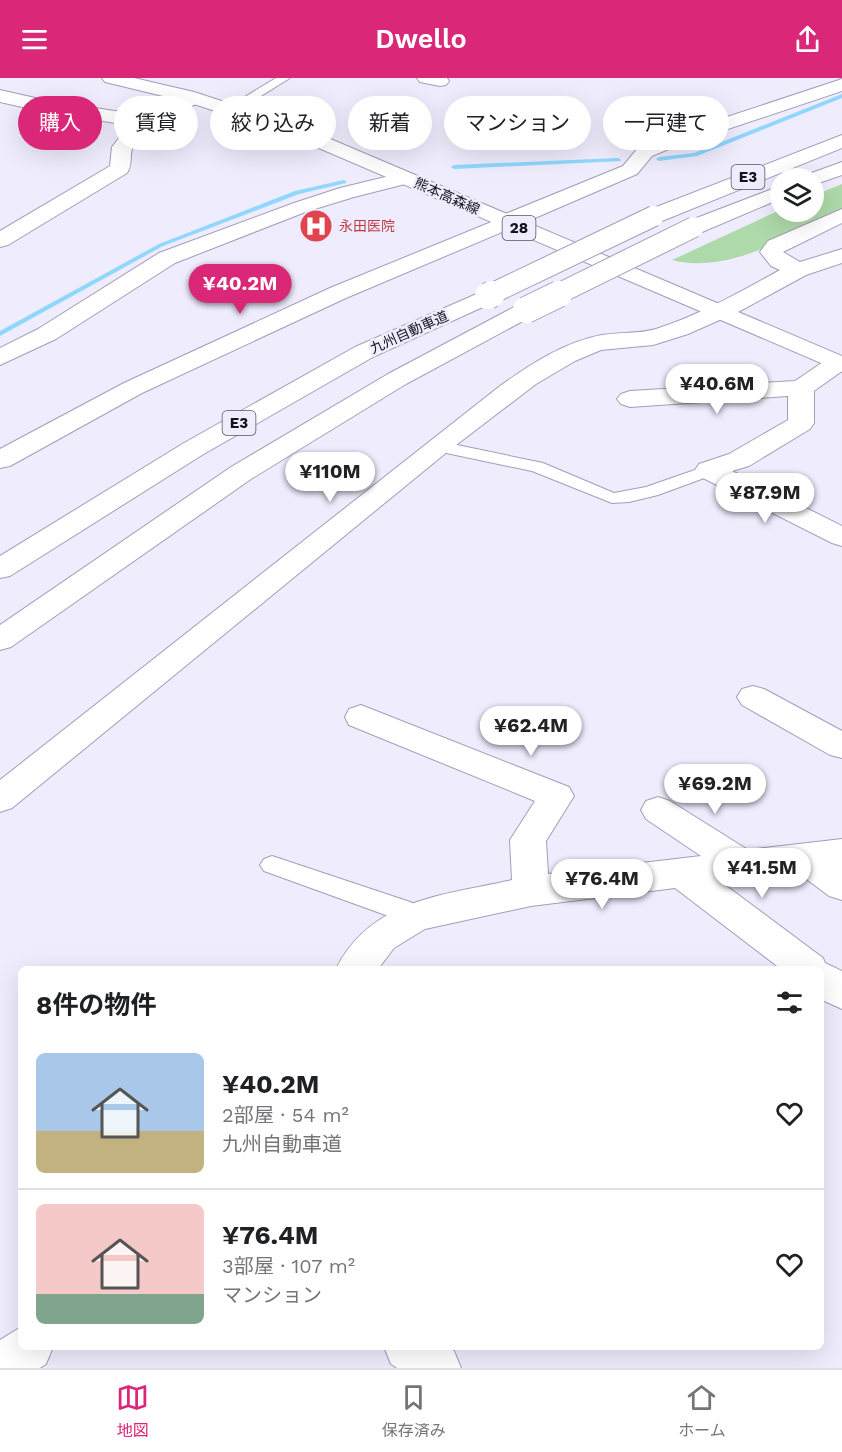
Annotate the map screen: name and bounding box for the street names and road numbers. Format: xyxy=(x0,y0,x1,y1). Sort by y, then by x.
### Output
road number: E3 xyxy=(732,165,764,189)
street label: 熊本高森線 xyxy=(412,174,482,218)
road number: 28 xyxy=(502,216,536,240)
street label: 九州自動車道 xyxy=(367,308,451,356)
road number: E3 xyxy=(222,411,256,435)

